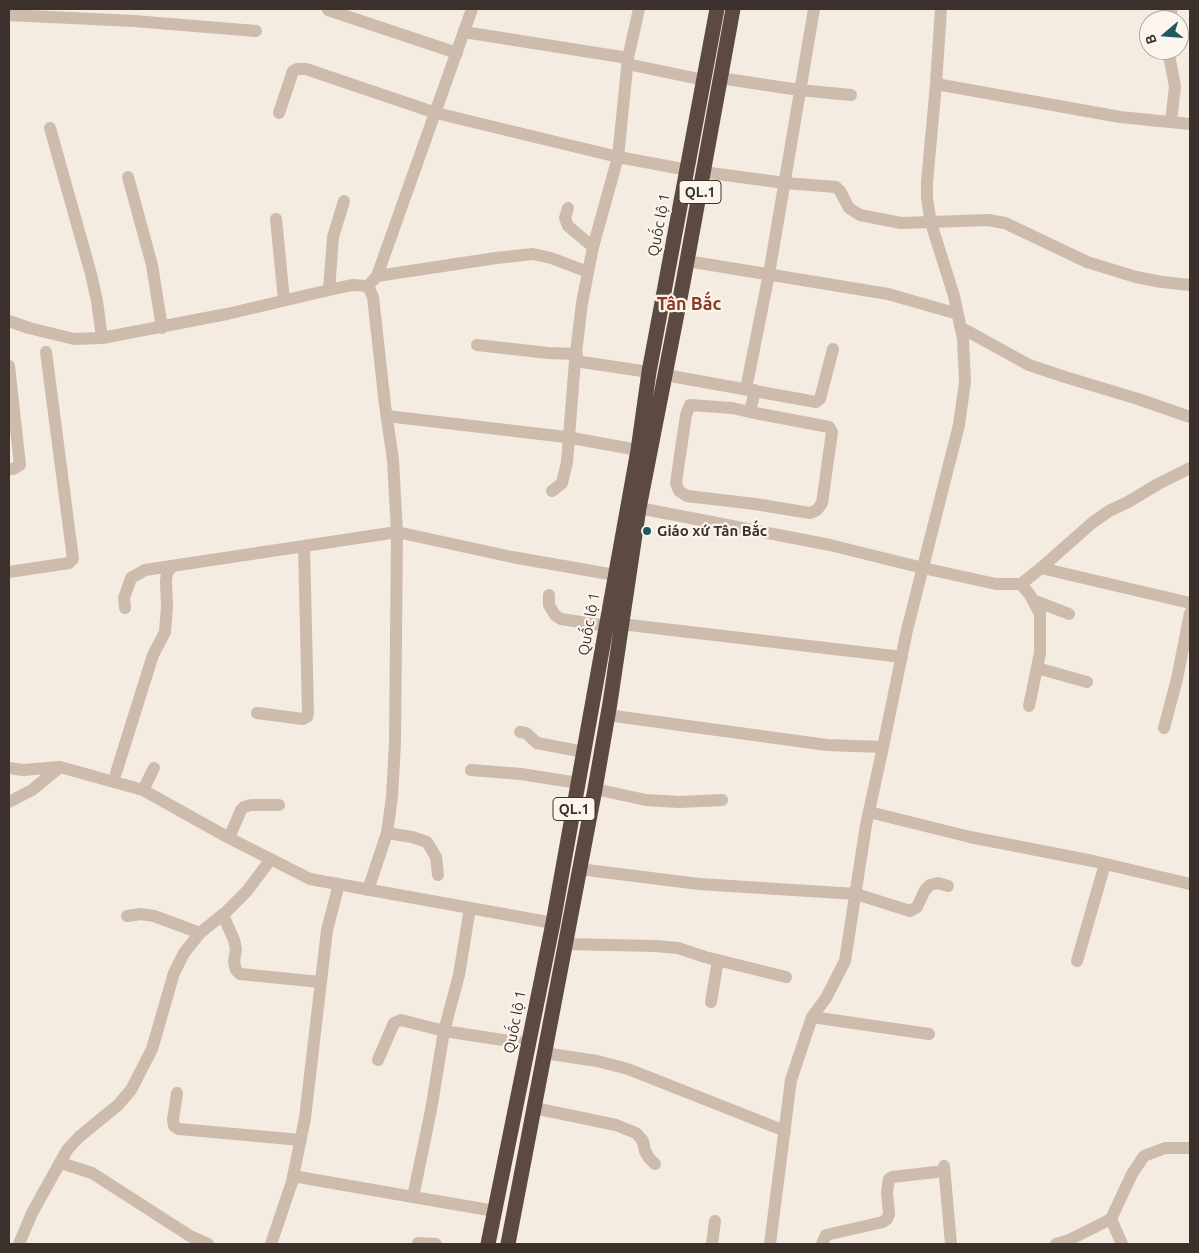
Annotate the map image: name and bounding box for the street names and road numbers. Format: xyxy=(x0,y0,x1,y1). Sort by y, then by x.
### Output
road number: QL.1 xyxy=(679,180,721,203)
street label: Quốc lộ 1 xyxy=(644,192,674,258)
street label: Quốc lộ 1 xyxy=(575,591,603,657)
road number: QL.1 xyxy=(553,798,595,821)
street label: Quốc lộ 1 xyxy=(500,989,530,1055)

